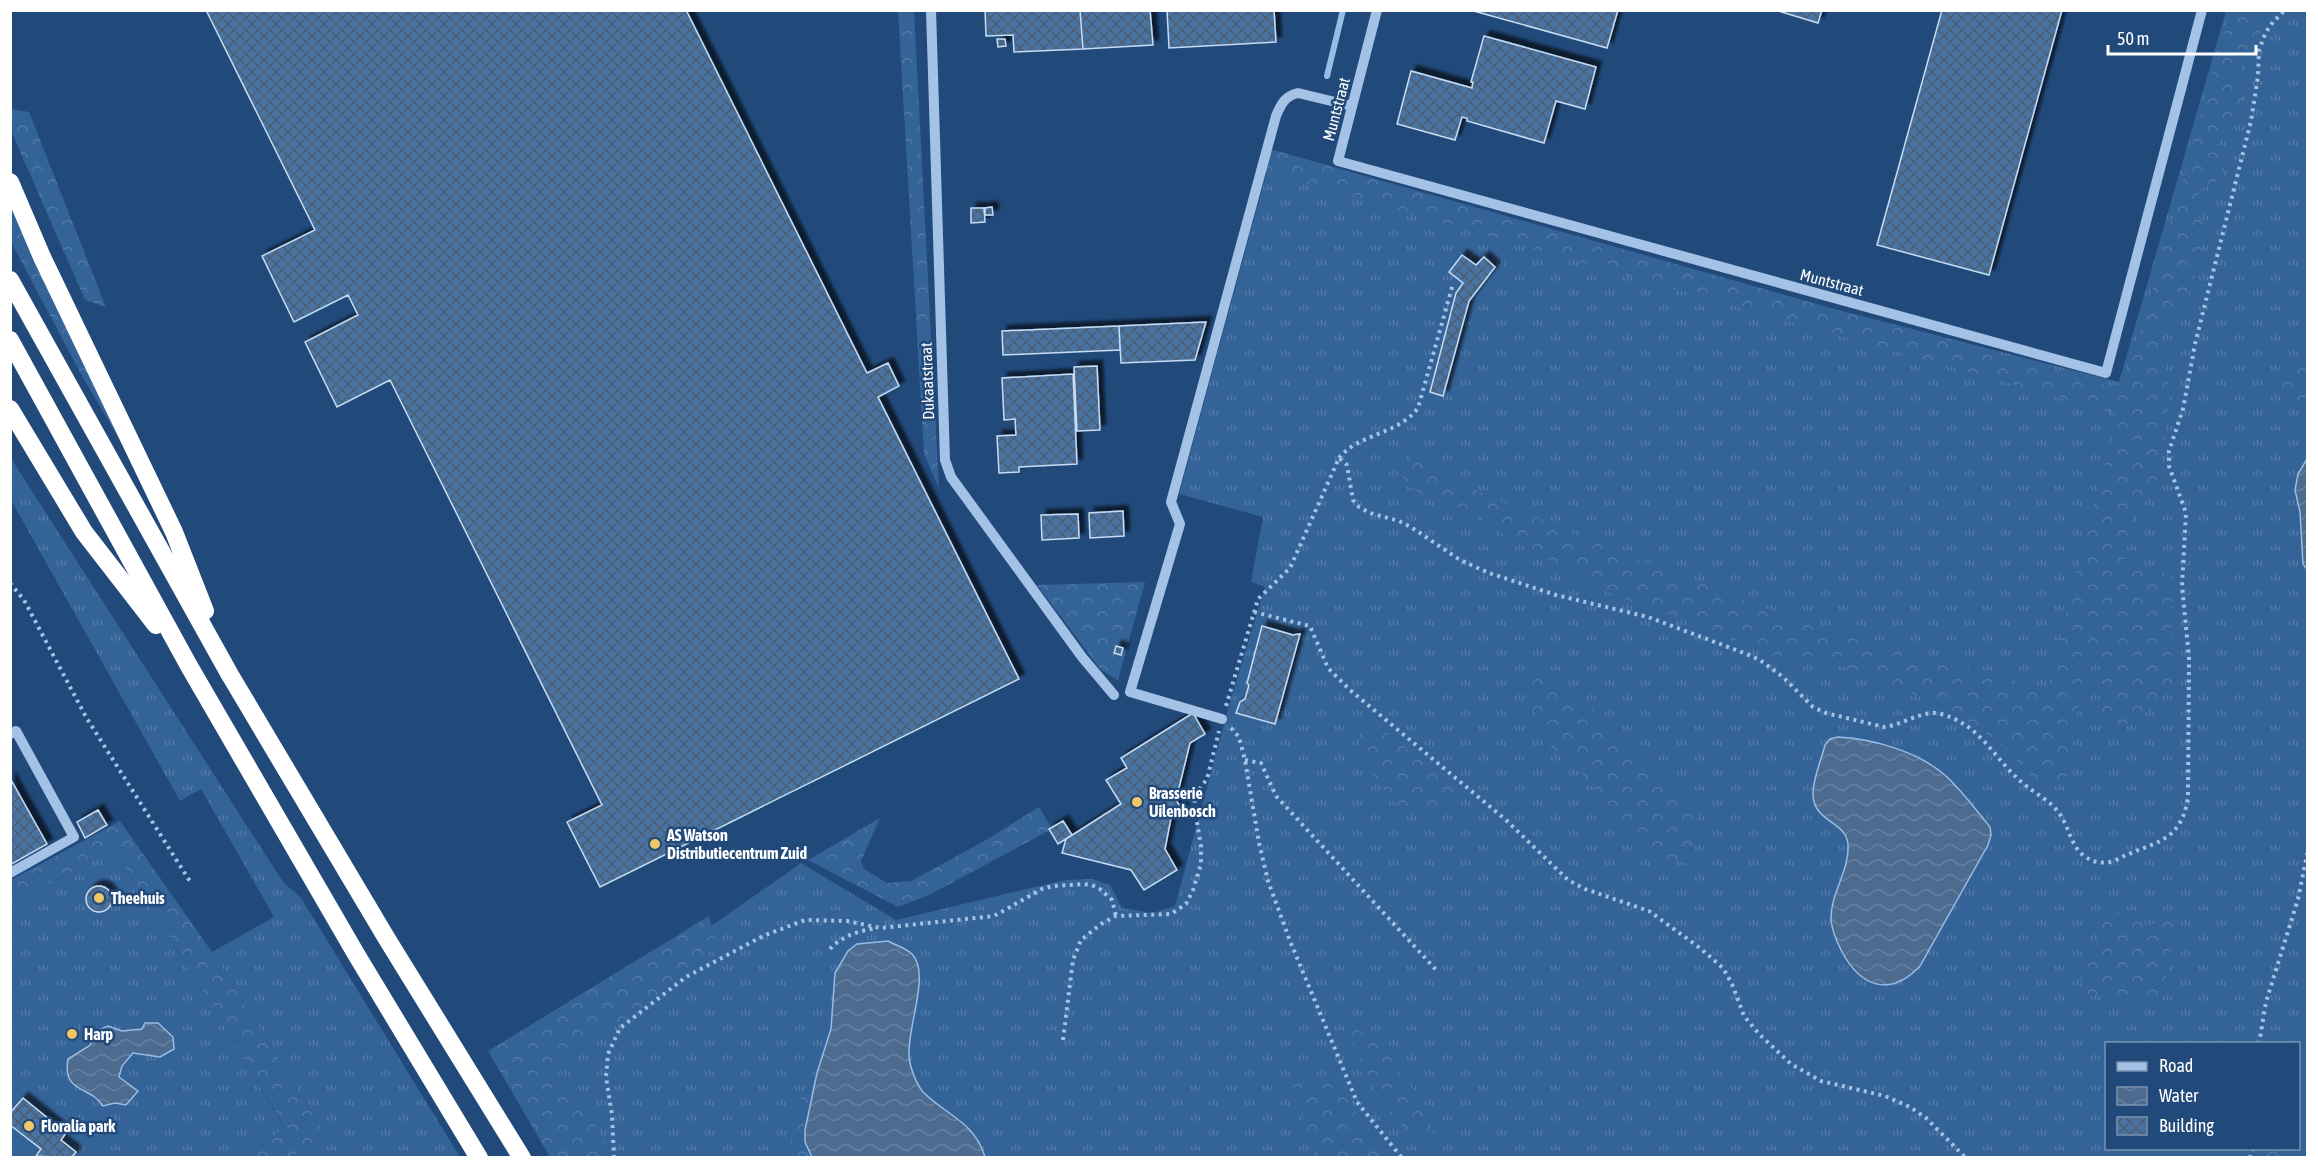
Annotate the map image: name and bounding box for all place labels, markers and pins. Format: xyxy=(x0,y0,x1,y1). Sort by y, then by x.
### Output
place label: Brasserie Uilenbosch xyxy=(1149,784,1216,820)
marker: Brasserie Uilenbosch xyxy=(1130,795,1144,809)
place label: AS Watson Distributiecentrum Zuid xyxy=(666,826,807,862)
marker: AS Watson Distributiecentrum Zuid xyxy=(648,837,662,851)
place label: Theehuis xyxy=(111,889,165,907)
marker: Theehuis xyxy=(92,891,106,905)
place label: Harp xyxy=(84,1025,113,1043)
marker: Harp xyxy=(65,1027,79,1041)
place label: Floralia park xyxy=(41,1117,116,1135)
marker: Floralia park xyxy=(22,1119,36,1133)

